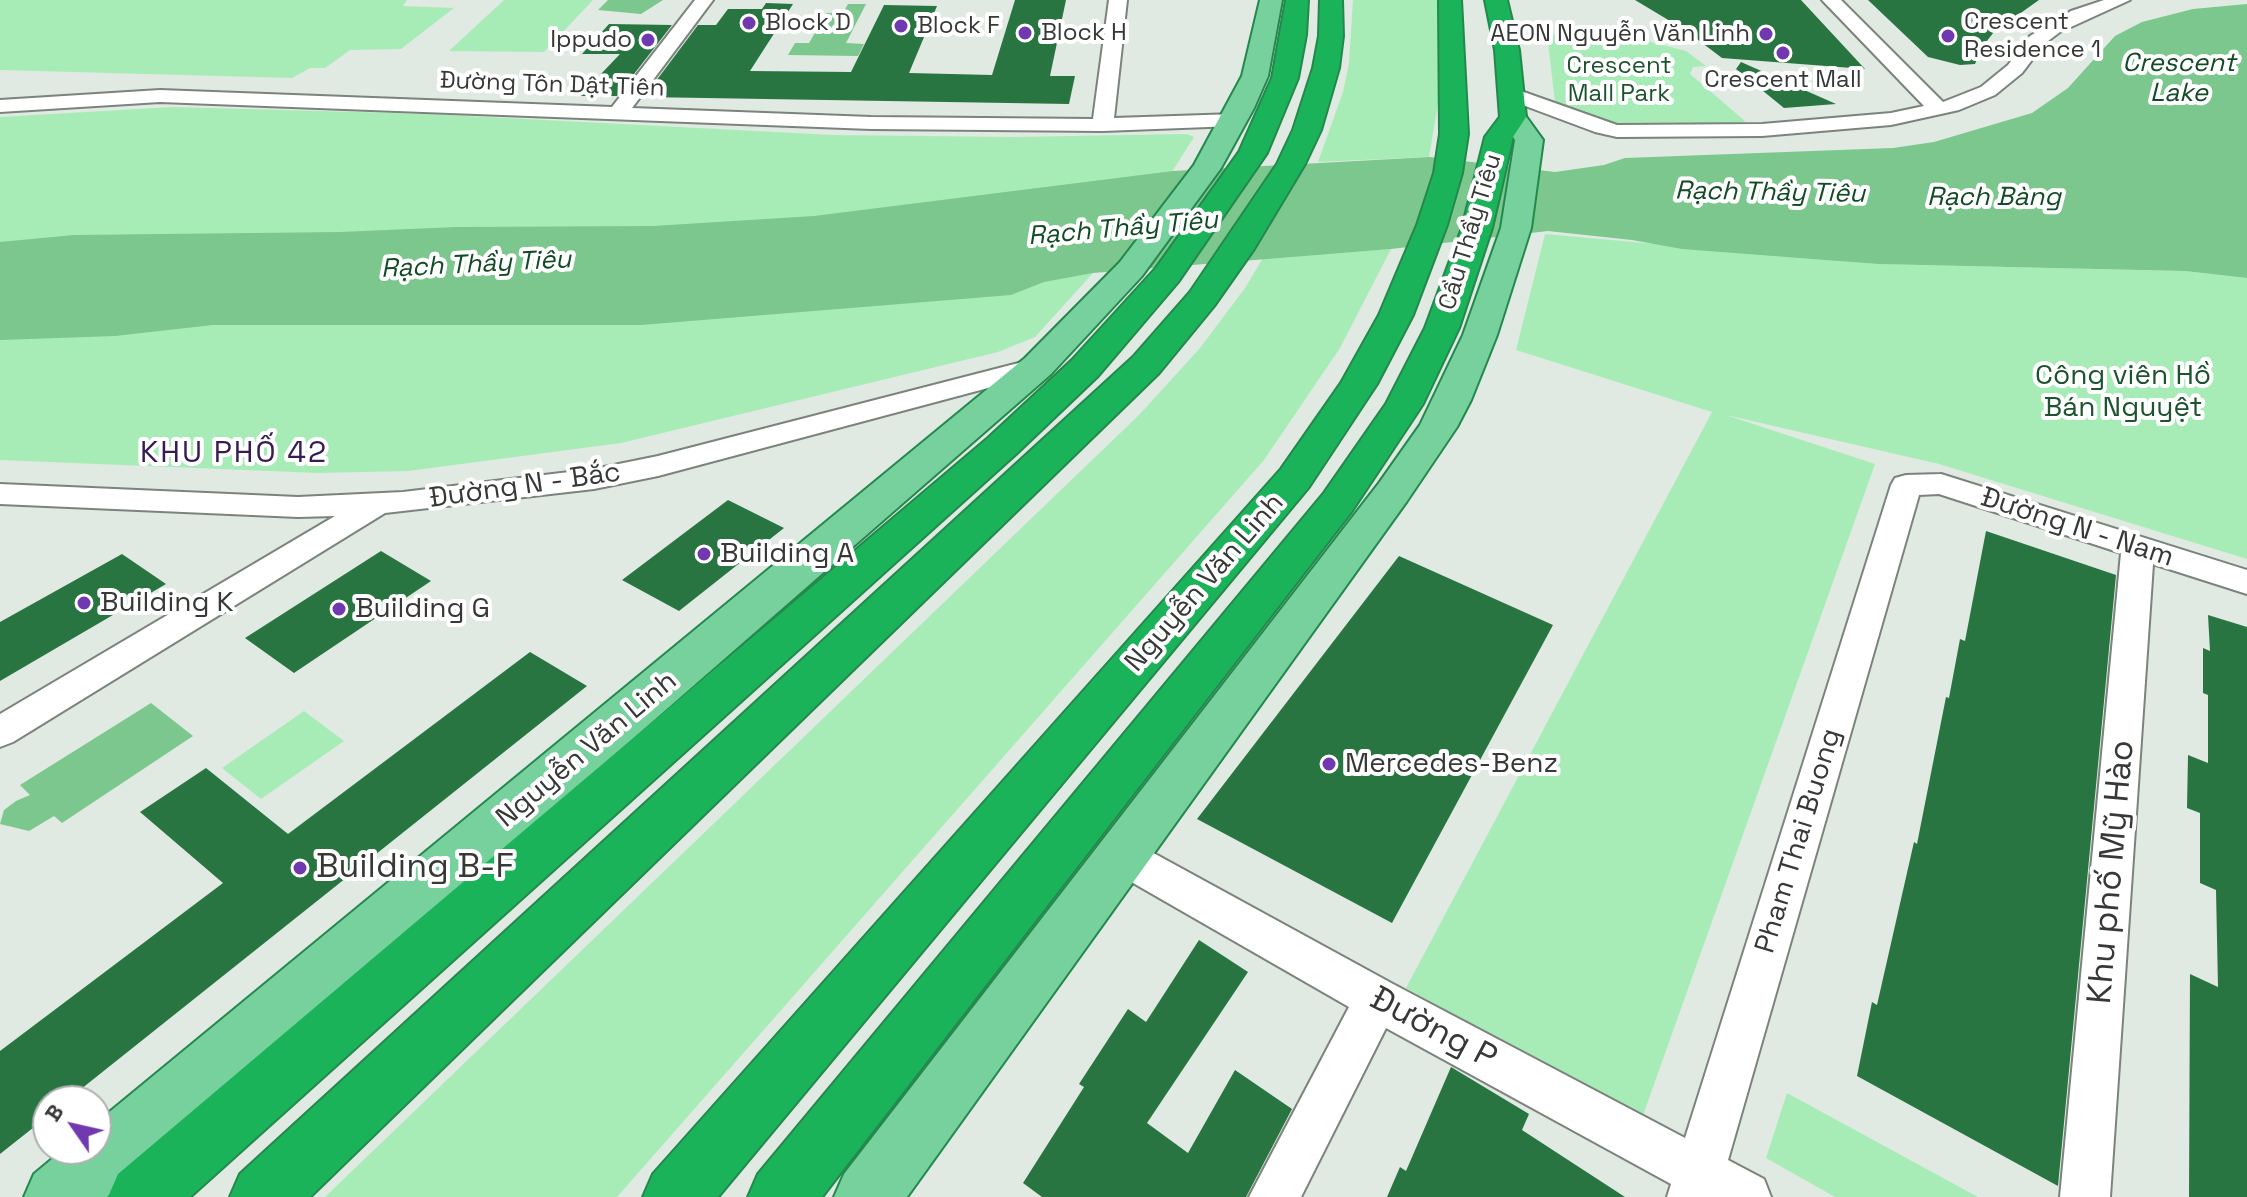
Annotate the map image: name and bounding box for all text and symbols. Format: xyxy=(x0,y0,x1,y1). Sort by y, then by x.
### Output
place label: Crescent Residence 1 xyxy=(1964,8,2101,64)
place label: Block D xyxy=(765,9,851,37)
place label: Block F xyxy=(917,12,1000,40)
marker: Block D xyxy=(740,14,758,32)
marker: Block F xyxy=(892,17,910,35)
place label: Block H xyxy=(1041,19,1127,47)
place label: AEON Nguyễn Văn Linh xyxy=(1490,20,1750,48)
marker: Block H xyxy=(1016,24,1034,42)
marker: AEON Nguyễn Văn Linh xyxy=(1757,25,1775,43)
place label: Ippudo xyxy=(550,26,632,54)
marker: Crescent Residence 1 xyxy=(1939,27,1957,45)
marker: Ippudo xyxy=(639,31,657,49)
marker: Crescent Mall xyxy=(1774,44,1792,62)
water label: Crescent Lake xyxy=(2122,48,2236,110)
park label: Crescent Mall Park xyxy=(1567,52,1671,108)
place label: Crescent Mall xyxy=(1704,66,1862,94)
street label: Đường Tôn Dật Tiên xyxy=(439,67,665,103)
street label: Cầu Thầy Tiêu xyxy=(1434,151,1508,313)
water label: Rạch Thầy Tiêu xyxy=(1675,176,1865,210)
water label: Rạch Bàng xyxy=(1927,182,2061,214)
water label: Rạch Thầy Tiêu xyxy=(1027,205,1219,253)
water label: Rạch Thầy Tiêu xyxy=(380,244,572,286)
park label: Công viên Hồ Bán Nguyệt xyxy=(2035,359,2211,425)
district label: KHU PHỐ 42 xyxy=(140,436,328,472)
street label: Đường N - Bắc xyxy=(427,456,623,516)
street label: Đường N - Nam xyxy=(1976,481,2178,575)
street label: Nguyễn Văn Linh xyxy=(1118,487,1292,679)
place label: Building A xyxy=(720,537,854,571)
marker: Building A xyxy=(695,545,713,563)
place label: Building K xyxy=(100,586,234,620)
place label: Building G xyxy=(355,592,490,626)
marker: Building K xyxy=(75,594,93,612)
marker: Building G xyxy=(330,600,348,618)
street label: Nguyễn Văn Linh xyxy=(490,665,684,835)
street label: Pham Thai Buong xyxy=(1749,725,1849,957)
street label: Khu phố Mỹ Hào xyxy=(2080,738,2144,1006)
place label: Mercedes-Benz xyxy=(1345,747,1558,781)
marker: Mercedes-Benz xyxy=(1320,755,1338,773)
place label: Building B-F xyxy=(316,848,514,888)
marker: Building B-F xyxy=(291,859,309,877)
street label: Đường P xyxy=(1363,979,1503,1079)
north arrow xyxy=(32,1085,112,1165)
text: B xyxy=(38,1099,69,1127)

